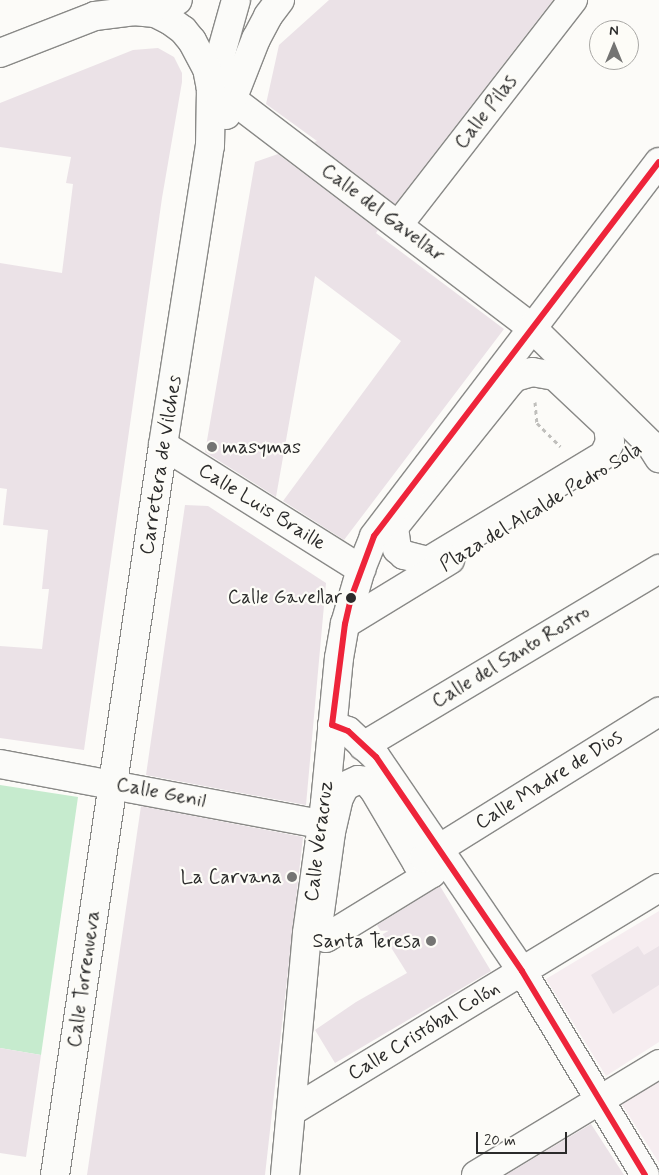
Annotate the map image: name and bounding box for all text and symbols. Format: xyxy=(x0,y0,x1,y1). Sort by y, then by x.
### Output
north arrow xyxy=(589,20,639,70)
text: N xyxy=(609,22,619,40)
street label: Calle Pilas xyxy=(450,70,522,154)
street label: Calle del Gavellar xyxy=(317,159,449,267)
street label: Carretera de Vilches xyxy=(135,374,187,556)
place label: masymas xyxy=(222,435,301,459)
street label: Plaza del Alcalde Pedro Sola xyxy=(435,437,647,577)
marker: masymas xyxy=(206,441,218,453)
street label: Calle Luis Braille xyxy=(195,459,329,555)
place label: Calle Gavellar xyxy=(229,587,342,609)
marker: Calle Gavellar xyxy=(346,593,356,603)
street label: Calle del Santo Rostro xyxy=(427,600,595,714)
street label: Calle Madre de Dios xyxy=(471,725,627,835)
street label: Calle Genil xyxy=(114,773,208,813)
street label: Calle Veracruz xyxy=(299,777,339,905)
place label: La Carvana xyxy=(181,865,282,889)
marker: La Carvana xyxy=(286,871,298,883)
street label: Calle Torrenueva xyxy=(62,906,106,1052)
place label: Santa Teresa xyxy=(309,929,421,953)
marker: Santa Teresa xyxy=(425,935,437,947)
street label: Calle Cristóbal Colón xyxy=(343,976,505,1086)
scale bar xyxy=(479,1122,570,1154)
text: 20 m xyxy=(484,1131,516,1151)

